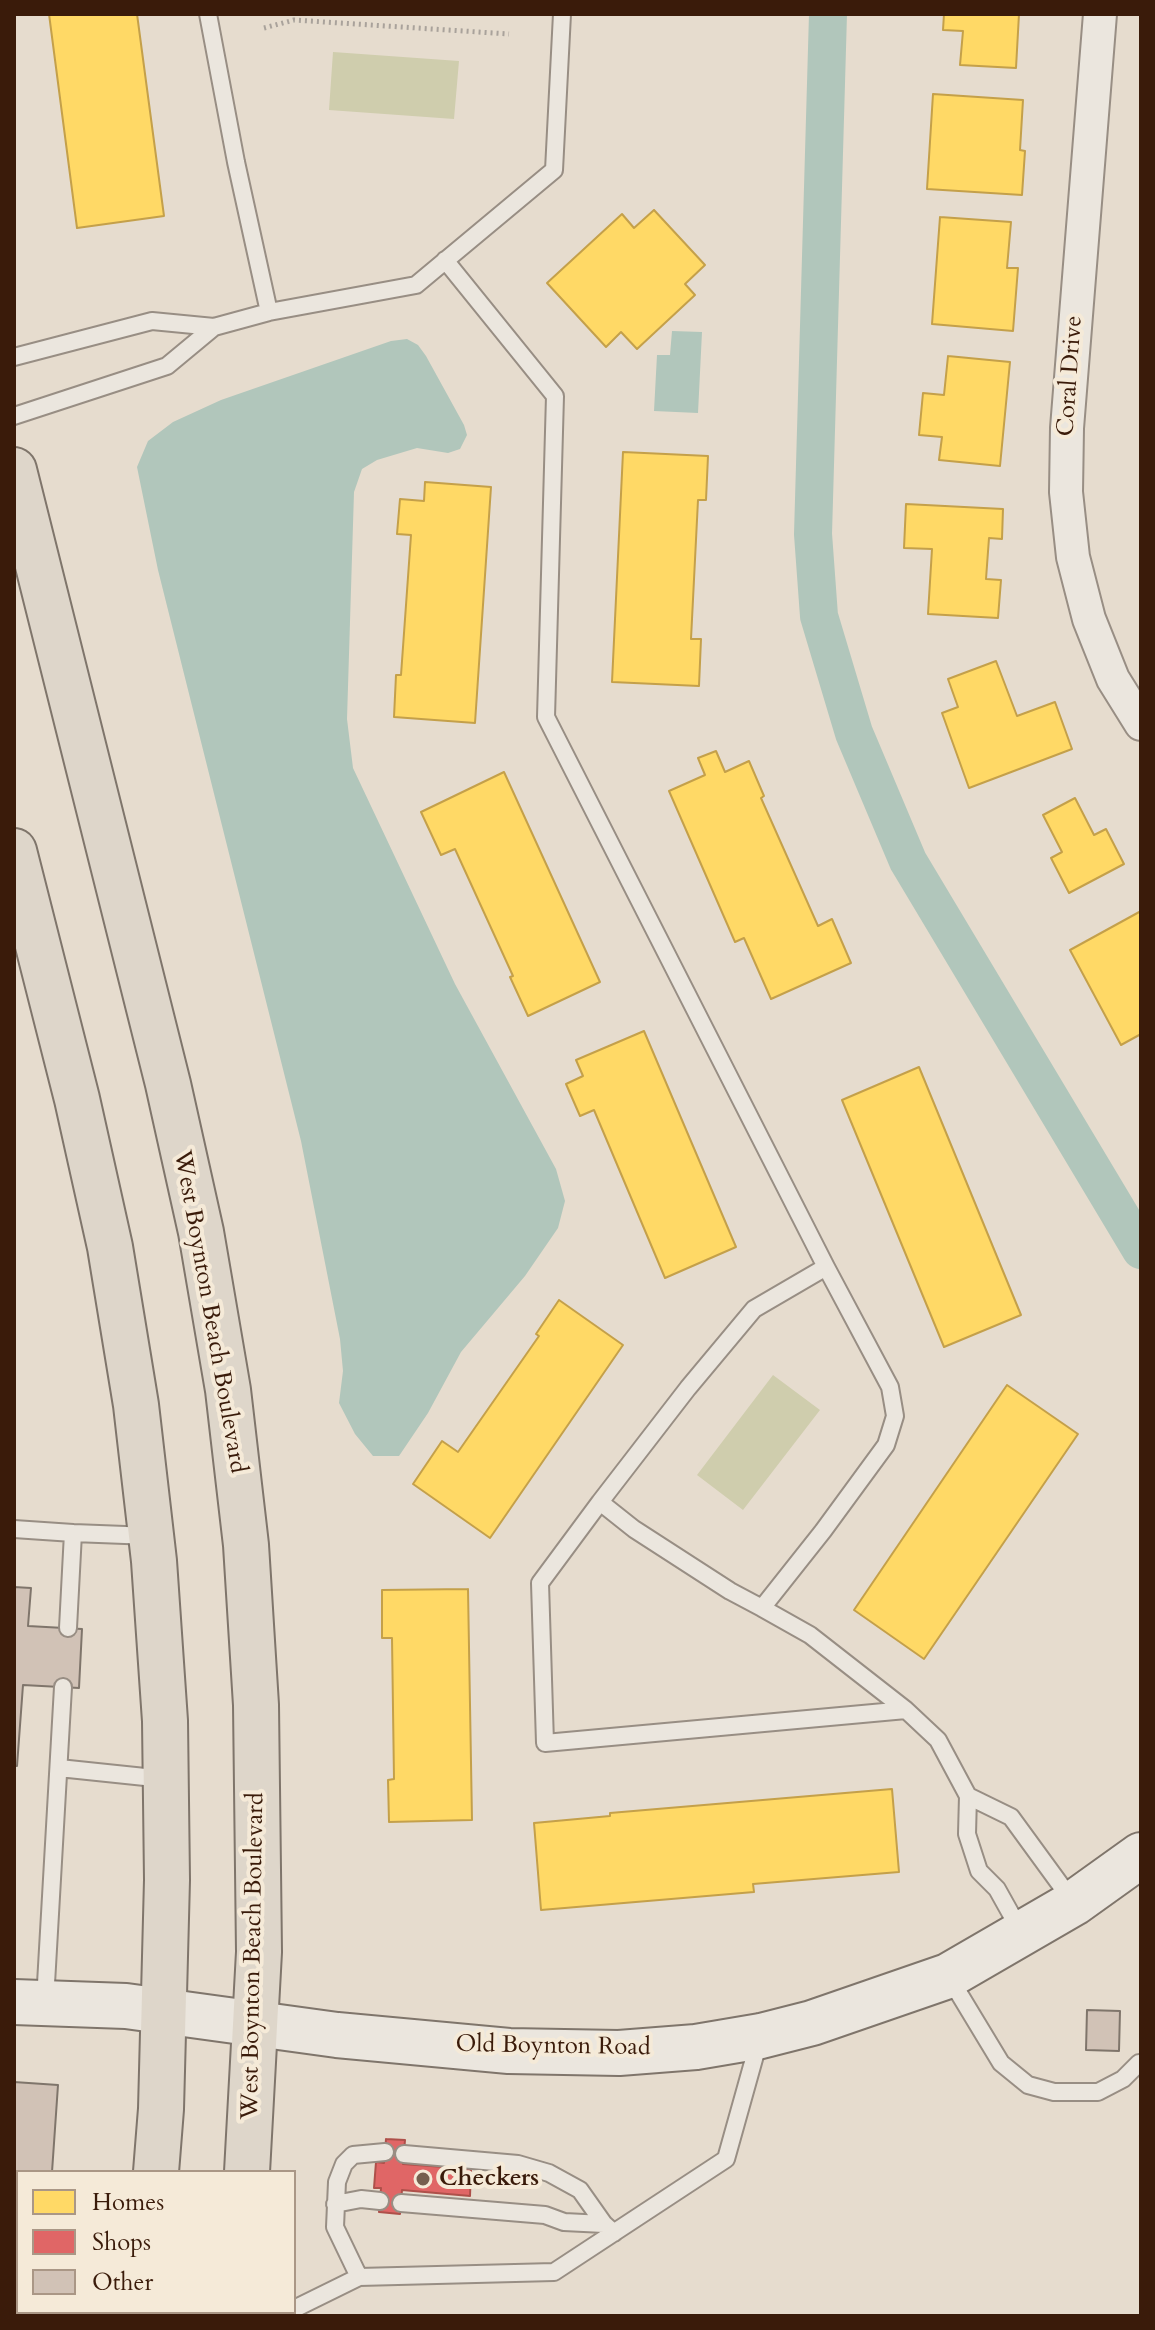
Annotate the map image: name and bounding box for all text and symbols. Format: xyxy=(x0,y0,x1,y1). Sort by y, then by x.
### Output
street label: Coral Drive xyxy=(1052,315,1090,437)
street label: West Boynton Beach Boulevard xyxy=(166,1148,252,1476)
street label: West Boynton Beach Boulevard xyxy=(237,1792,271,2120)
street label: Old Boynton Road xyxy=(455,2031,651,2063)
place label: Checkers xyxy=(439,2165,539,2193)
legend xyxy=(16,2170,296,2314)
marker: Checkers xyxy=(414,2170,432,2188)
text: Homes xyxy=(92,2186,164,2219)
text: Shops xyxy=(92,2226,151,2259)
text: Other xyxy=(92,2266,153,2299)

